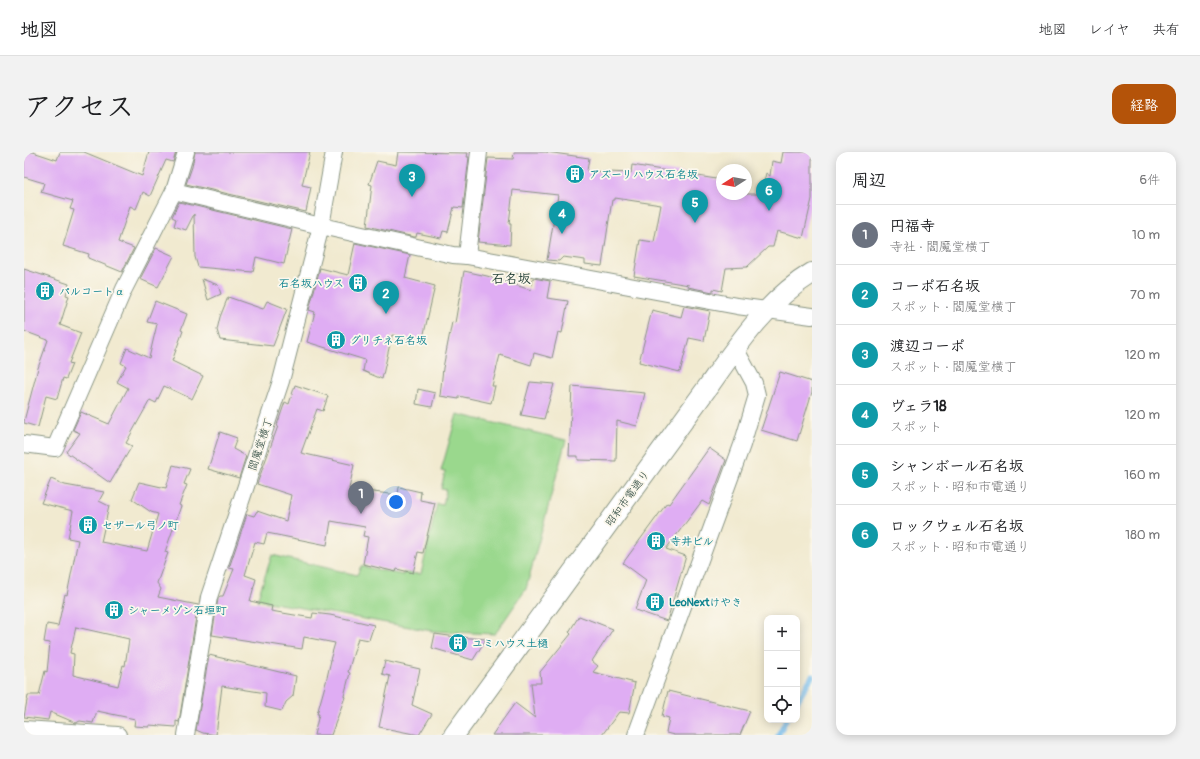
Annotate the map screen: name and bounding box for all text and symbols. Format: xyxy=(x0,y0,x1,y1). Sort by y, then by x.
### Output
text: 地図 xyxy=(20,18,58,42)
text: 地図 xyxy=(1039,21,1067,38)
text: レイヤ xyxy=(1089,21,1130,38)
text: 共有 xyxy=(1152,21,1180,38)
button: 経路 xyxy=(1112,84,1176,124)
text: アクセス xyxy=(24,90,134,125)
building icon: アズーリハウス石名坂 xyxy=(564,163,586,185)
pin: 3 xyxy=(399,164,425,197)
north arrow xyxy=(716,164,752,200)
place label: アズーリハウス石名坂 xyxy=(589,168,698,181)
text: 周辺 xyxy=(852,170,886,191)
text: 6件 xyxy=(1139,172,1160,188)
pin: 6 xyxy=(756,178,782,211)
pin: 5 xyxy=(682,190,708,223)
pin: 4 xyxy=(549,201,575,234)
text: 円福寺 xyxy=(890,217,935,236)
text: 1 xyxy=(862,227,868,243)
text: 10 m xyxy=(1132,227,1160,243)
text: 寺社 · 閻魔堂横丁 xyxy=(890,239,991,255)
district label: 石名坂 xyxy=(491,271,531,287)
building icon: 石名坂ハウス xyxy=(347,272,369,294)
place label: 石名坂ハウス xyxy=(279,277,344,290)
text: コーポ石名坂 xyxy=(890,277,980,296)
building icon: パルコートα xyxy=(34,280,56,302)
pin: 2 xyxy=(373,281,399,314)
place label: パルコートα xyxy=(59,285,125,298)
text: 2 xyxy=(861,287,869,303)
text: 70 m xyxy=(1130,287,1160,303)
text: スポット · 閻魔堂横丁 xyxy=(890,299,1017,315)
building icon: グリチネ石名坂 xyxy=(325,329,347,351)
place label: グリチネ石名坂 xyxy=(350,334,427,347)
text: 渡辺コーポ xyxy=(890,337,965,356)
text: 3 xyxy=(861,347,869,363)
text: 120 m xyxy=(1124,347,1160,363)
text: スポット · 閻魔堂横丁 xyxy=(890,359,1017,375)
text: ヴェラ18 xyxy=(890,397,947,416)
text: 4 xyxy=(861,407,869,423)
text: 120 m xyxy=(1124,407,1160,423)
street label: 閻魔堂横丁 xyxy=(246,416,275,472)
text: スポット xyxy=(890,419,942,435)
text: シャンボール石名坂 xyxy=(890,457,1024,476)
text: 5 xyxy=(861,467,869,483)
text: 160 m xyxy=(1124,467,1160,483)
street label: 昭和市電通り xyxy=(603,468,652,529)
text: スポット · 昭和市電通り xyxy=(890,479,1030,495)
pin: 1 xyxy=(348,481,374,514)
your location xyxy=(386,492,406,512)
building icon: セザール弓ノ町 xyxy=(77,514,99,536)
text: ロックウェル石名坂 xyxy=(890,517,1024,536)
place label: セザール弓ノ町 xyxy=(102,519,180,532)
text: 6 xyxy=(861,527,869,543)
text: 180 m xyxy=(1125,527,1160,543)
building icon: 寺井ビル xyxy=(645,530,667,552)
place label: 寺井ビル xyxy=(670,535,714,548)
text: スポット · 昭和市電通り xyxy=(890,539,1030,555)
building icon: LeoNextけやき xyxy=(644,591,666,613)
place label: LeoNextけやき xyxy=(669,596,742,609)
building icon: シャーメゾン石垣町 xyxy=(103,599,125,621)
place label: シャーメゾン石垣町 xyxy=(128,604,228,617)
map controls xyxy=(764,615,800,723)
button: + xyxy=(764,615,800,651)
building icon: ユミハウス土樋 xyxy=(447,632,469,654)
place label: ユミハウス土樋 xyxy=(472,637,548,650)
button: − xyxy=(764,651,800,687)
button: locate xyxy=(764,687,800,723)

